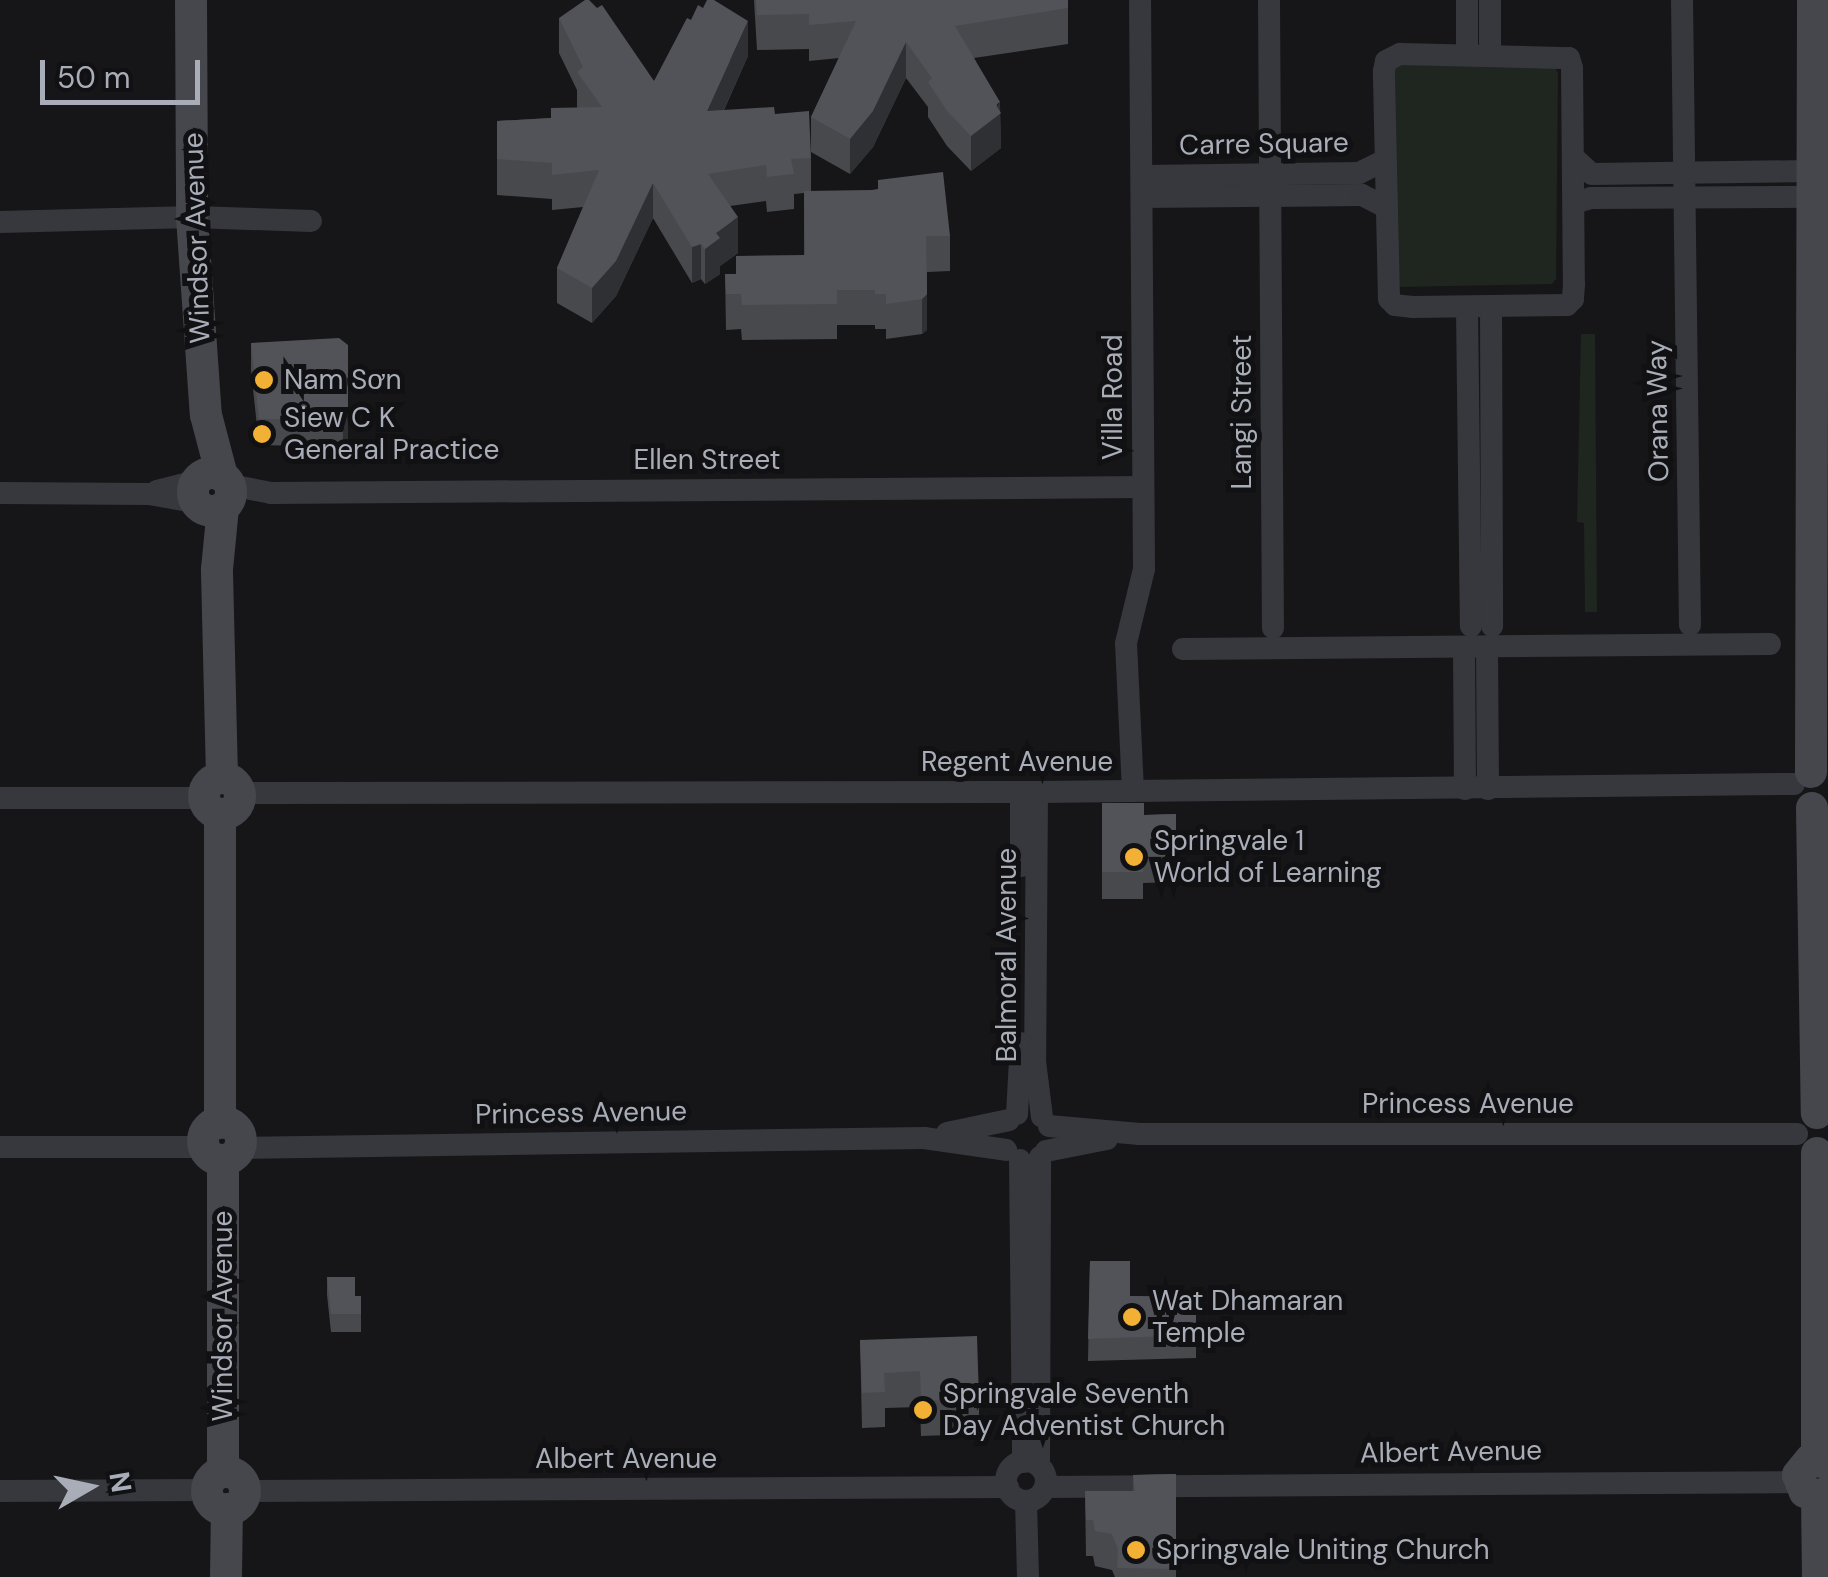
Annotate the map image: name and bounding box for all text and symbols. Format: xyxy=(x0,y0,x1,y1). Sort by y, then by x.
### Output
scale bar xyxy=(45,40,205,102)
text: 50 m xyxy=(57,58,131,97)
street label: Carre Square xyxy=(1179,126,1349,162)
street label: Windsor Avenue xyxy=(177,132,217,344)
street label: Villa Road xyxy=(1096,334,1130,460)
street label: Langi Street xyxy=(1225,334,1259,490)
street label: Orana Way xyxy=(1640,340,1676,482)
place label: Nam Sơn xyxy=(284,363,402,397)
marker: Nam Sơn xyxy=(253,369,275,391)
place label: Siew C K General Practice xyxy=(284,401,499,467)
marker: Siew C K General Practice xyxy=(249,421,275,447)
street label: Ellen Street xyxy=(633,443,781,477)
street label: Regent Avenue xyxy=(921,745,1113,779)
place label: Springvale 1 World of Learning xyxy=(1154,824,1382,890)
marker: Springvale 1 World of Learning xyxy=(1123,846,1145,868)
street label: Balmoral Avenue xyxy=(990,848,1024,1062)
street label: Princess Avenue xyxy=(1362,1087,1574,1121)
street label: Princess Avenue xyxy=(475,1094,687,1132)
street label: Windsor Avenue xyxy=(206,1210,240,1422)
place label: Wat Dhamaran Temple xyxy=(1152,1284,1343,1350)
marker: Wat Dhamaran Temple xyxy=(1121,1306,1143,1328)
place label: Springvale Seventh Day Adventist Church xyxy=(943,1377,1225,1443)
marker: Springvale Seventh Day Adventist Church xyxy=(912,1399,934,1421)
street label: Albert Avenue xyxy=(1360,1434,1542,1470)
north arrow xyxy=(40,1437,140,1537)
street label: Albert Avenue xyxy=(535,1442,717,1476)
text: N xyxy=(100,1469,140,1495)
place label: Springvale Uniting Church xyxy=(1156,1533,1490,1567)
marker: Springvale Uniting Church xyxy=(1125,1539,1147,1561)

